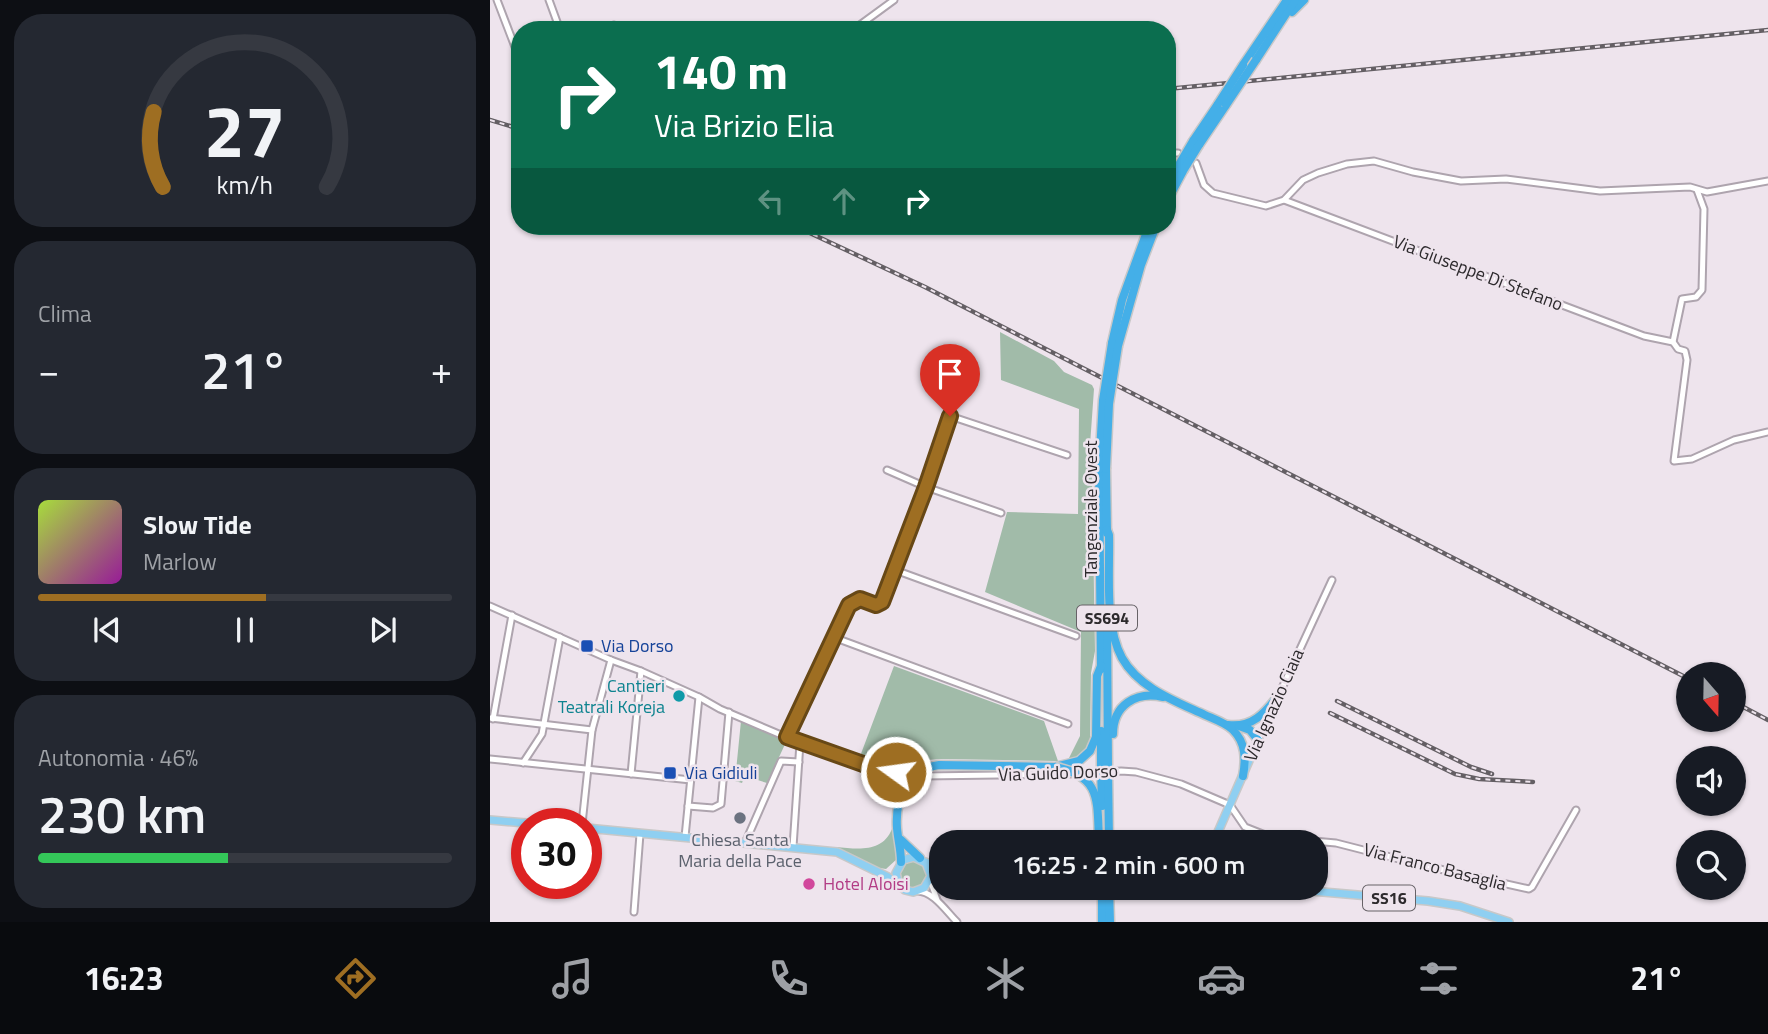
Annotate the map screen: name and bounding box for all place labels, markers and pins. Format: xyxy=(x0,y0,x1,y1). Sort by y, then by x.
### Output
pin xyxy=(920,344,980,416)
place label: Via Dorso xyxy=(601,632,674,659)
marker: Via Dorso xyxy=(579,638,595,654)
place label: Cantieri Teatrali Koreja xyxy=(558,672,665,720)
marker: Cantieri Teatrali Koreja xyxy=(671,688,687,704)
place label: Via Gidiuli xyxy=(684,759,758,786)
marker: Via Gidiuli xyxy=(662,765,678,781)
marker: Chiesa Santa Maria della Pace xyxy=(732,810,748,826)
place label: Chiesa Santa Maria della Pace xyxy=(678,826,802,874)
place label: Hotel Aloisi xyxy=(823,870,909,897)
marker: Hotel Aloisi xyxy=(801,876,817,892)

